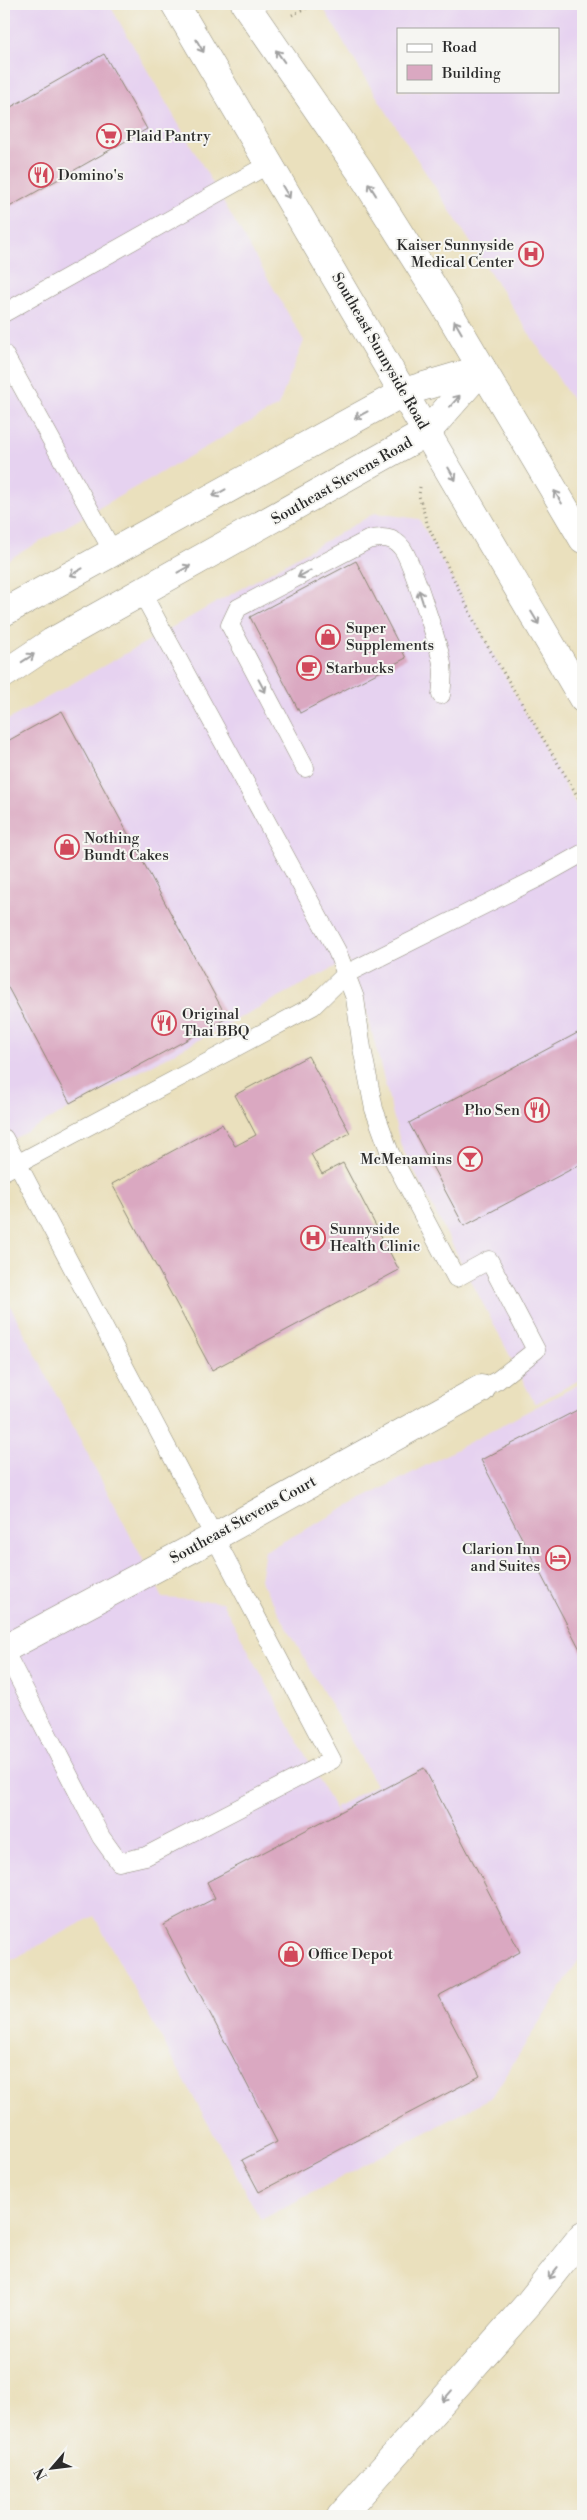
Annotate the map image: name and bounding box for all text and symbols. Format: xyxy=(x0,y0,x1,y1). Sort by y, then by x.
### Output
legend xyxy=(397,28,560,92)
one-way arrow xyxy=(196,38,206,52)
text: Road xyxy=(442,38,477,57)
one-way arrow xyxy=(275,49,285,63)
text: Building xyxy=(441,64,501,83)
supermarket icon: Plaid Pantry xyxy=(96,123,122,149)
place label: Plaid Pantry xyxy=(126,127,211,146)
restaurant icon: Domino's xyxy=(28,162,54,188)
place label: Domino's xyxy=(58,166,123,185)
one-way arrow xyxy=(366,183,376,197)
one-way arrow xyxy=(282,184,292,198)
place label: Kaiser Sunnyside Medical Center xyxy=(396,236,515,272)
hospital icon: Kaiser Sunnyside Medical Center xyxy=(518,241,544,267)
street label: Southeast Sunnyside Road xyxy=(327,269,433,433)
one-way arrow xyxy=(452,321,462,335)
one-way arrow xyxy=(449,394,461,407)
one-way arrow xyxy=(353,410,368,420)
street label: Southeast Stevens Road xyxy=(268,433,416,529)
one-way arrow xyxy=(447,467,457,481)
one-way arrow xyxy=(212,489,226,499)
one-way arrow xyxy=(553,491,563,505)
one-way arrow xyxy=(177,564,192,574)
one-way arrow xyxy=(69,567,84,577)
one-way arrow xyxy=(297,570,312,579)
one-way arrow xyxy=(416,590,425,605)
one-way arrow xyxy=(531,611,541,625)
place label: Super Supplements xyxy=(346,619,434,655)
shop icon: Super Supplements xyxy=(315,624,341,650)
one-way arrow xyxy=(21,653,35,663)
cafe icon: Starbucks xyxy=(296,655,322,681)
place label: Starbucks xyxy=(326,659,394,678)
one-way arrow xyxy=(257,679,267,694)
place label: Nothing Bundt Cakes xyxy=(83,829,169,865)
shop icon: Nothing Bundt Cakes xyxy=(54,834,80,860)
place label: Original Thai BBQ xyxy=(182,1005,250,1041)
restaurant icon: Original Thai BBQ xyxy=(151,1010,177,1036)
restaurant icon: Pho Sen xyxy=(524,1097,550,1123)
place label: Pho Sen xyxy=(464,1101,520,1120)
bar icon: McMenamins xyxy=(457,1146,483,1172)
place label: McMenamins xyxy=(360,1150,452,1169)
place label: Sunnyside Health Clinic xyxy=(330,1220,420,1256)
hospital icon: Sunnyside Health Clinic xyxy=(300,1225,326,1251)
street label: Southeast Stevens Court xyxy=(166,1471,320,1568)
place label: Clarion Inn and Suites xyxy=(462,1540,540,1576)
hotel icon: Clarion Inn and Suites xyxy=(545,1545,571,1571)
shop icon: Office Depot xyxy=(278,1941,304,1967)
place label: Office Depot xyxy=(308,1945,394,1964)
one-way arrow xyxy=(548,2266,559,2279)
one-way arrow xyxy=(442,2390,453,2403)
north arrow xyxy=(28,2442,78,2492)
text: N xyxy=(31,2465,52,2483)

